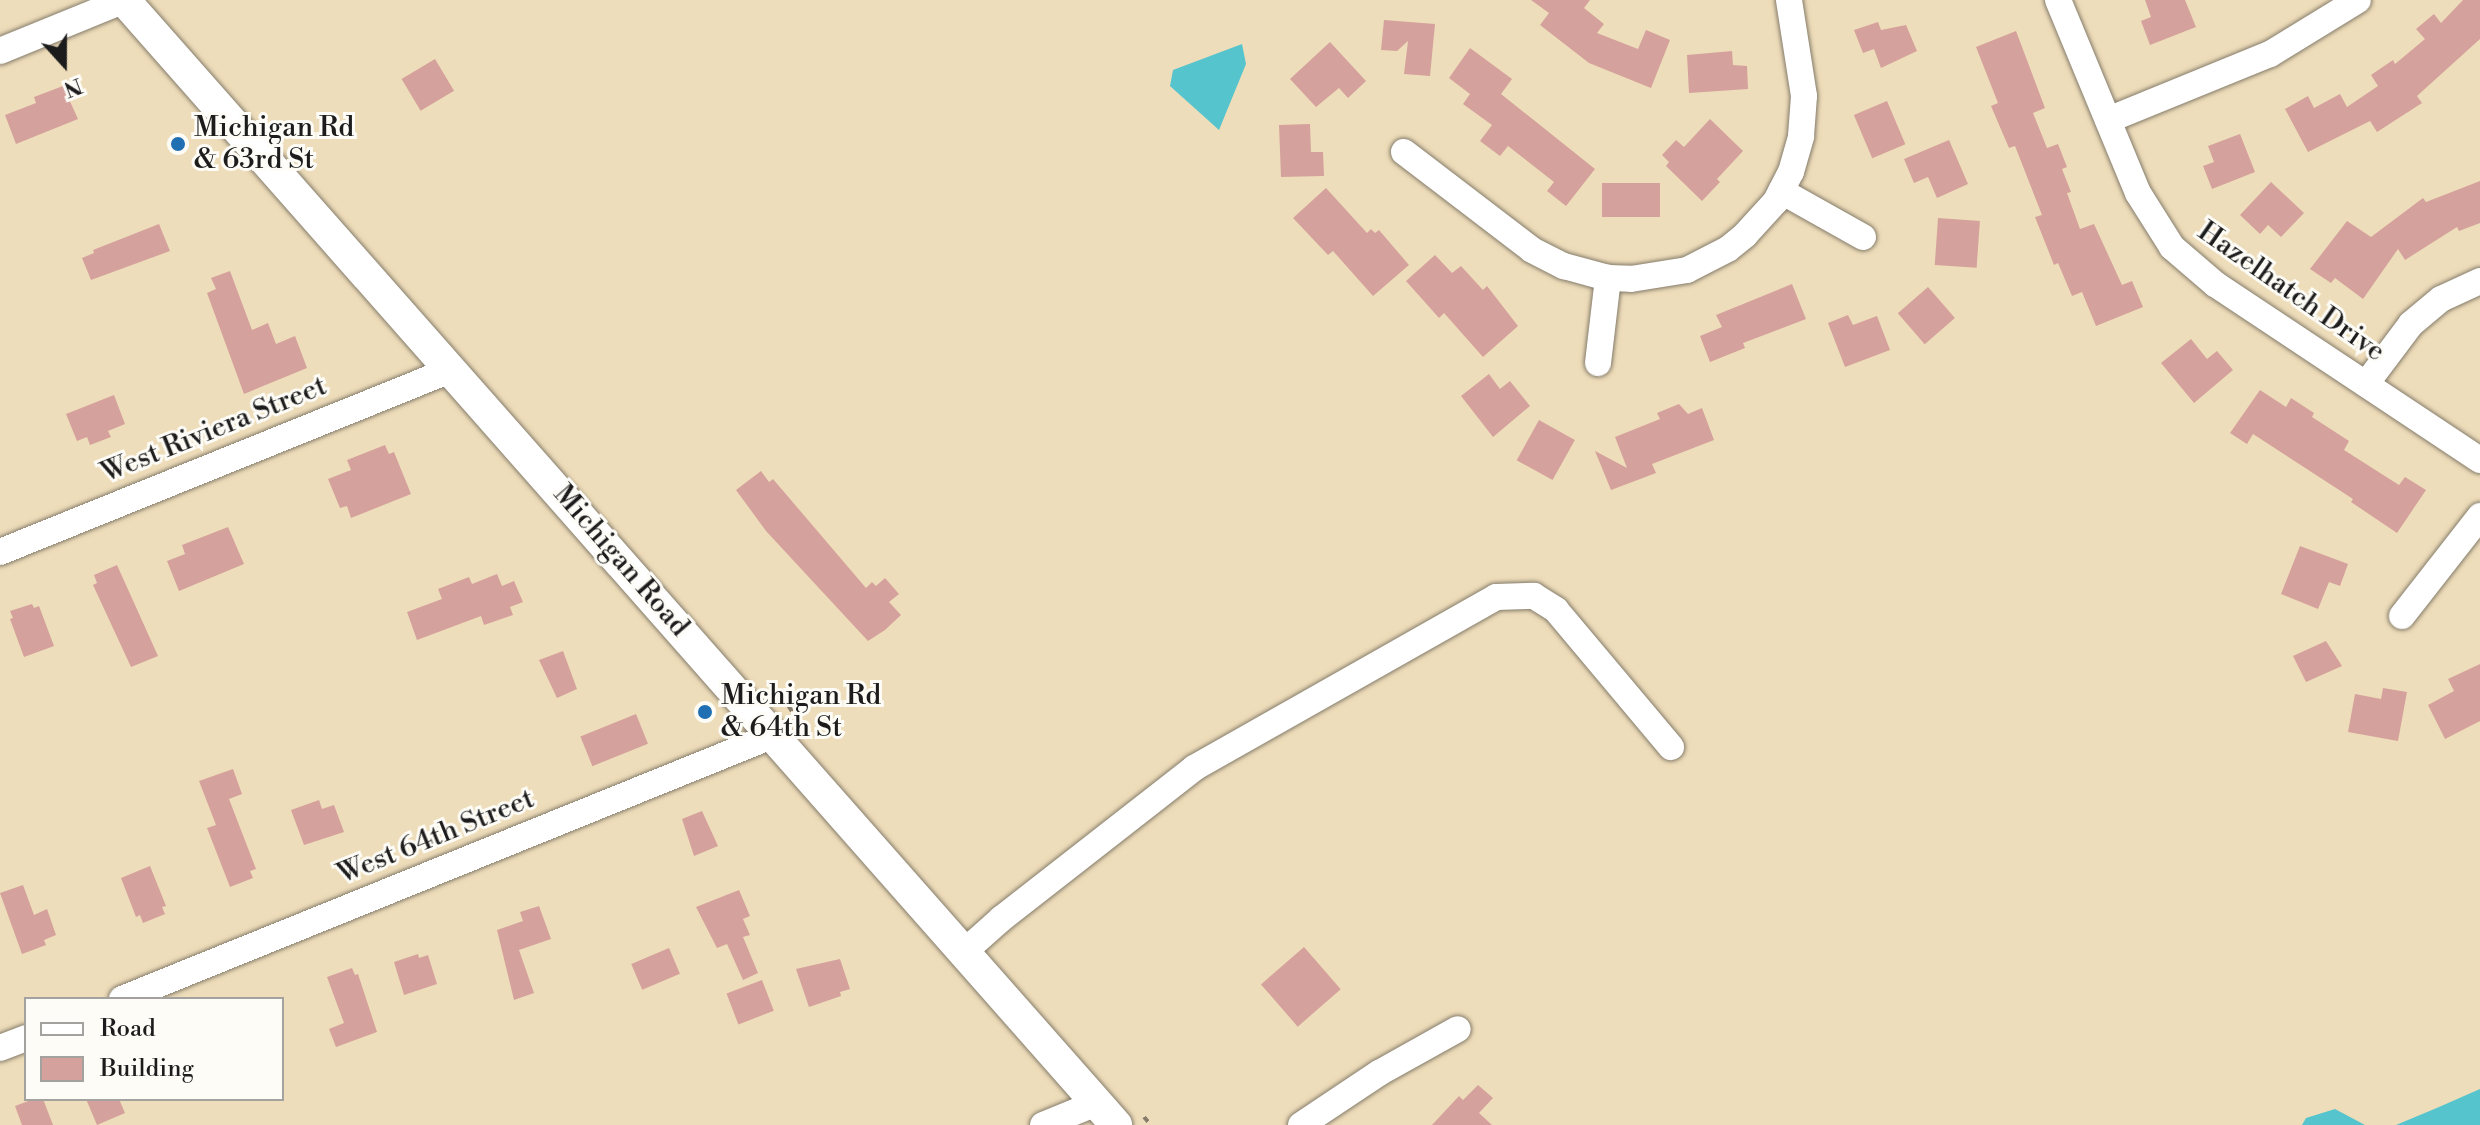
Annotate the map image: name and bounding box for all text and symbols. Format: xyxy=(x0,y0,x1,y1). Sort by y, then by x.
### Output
north arrow xyxy=(24,24,104,104)
text: N xyxy=(60,71,86,103)
place label: Michigan Rd & 63rd St xyxy=(194,111,354,177)
marker: Michigan Rd & 63rd St xyxy=(169,135,187,153)
street label: Hazelhatch Drive xyxy=(2191,215,2391,369)
street label: West Riviera Street xyxy=(97,370,331,490)
street label: Michigan Road xyxy=(546,478,696,644)
place label: Michigan Rd & 64th St xyxy=(721,679,881,745)
marker: Michigan Rd & 64th St xyxy=(696,703,714,721)
street label: West 64th Street xyxy=(333,782,539,892)
legend xyxy=(24,997,284,1101)
text: Road xyxy=(100,1014,156,1044)
text: Building xyxy=(100,1054,194,1084)

